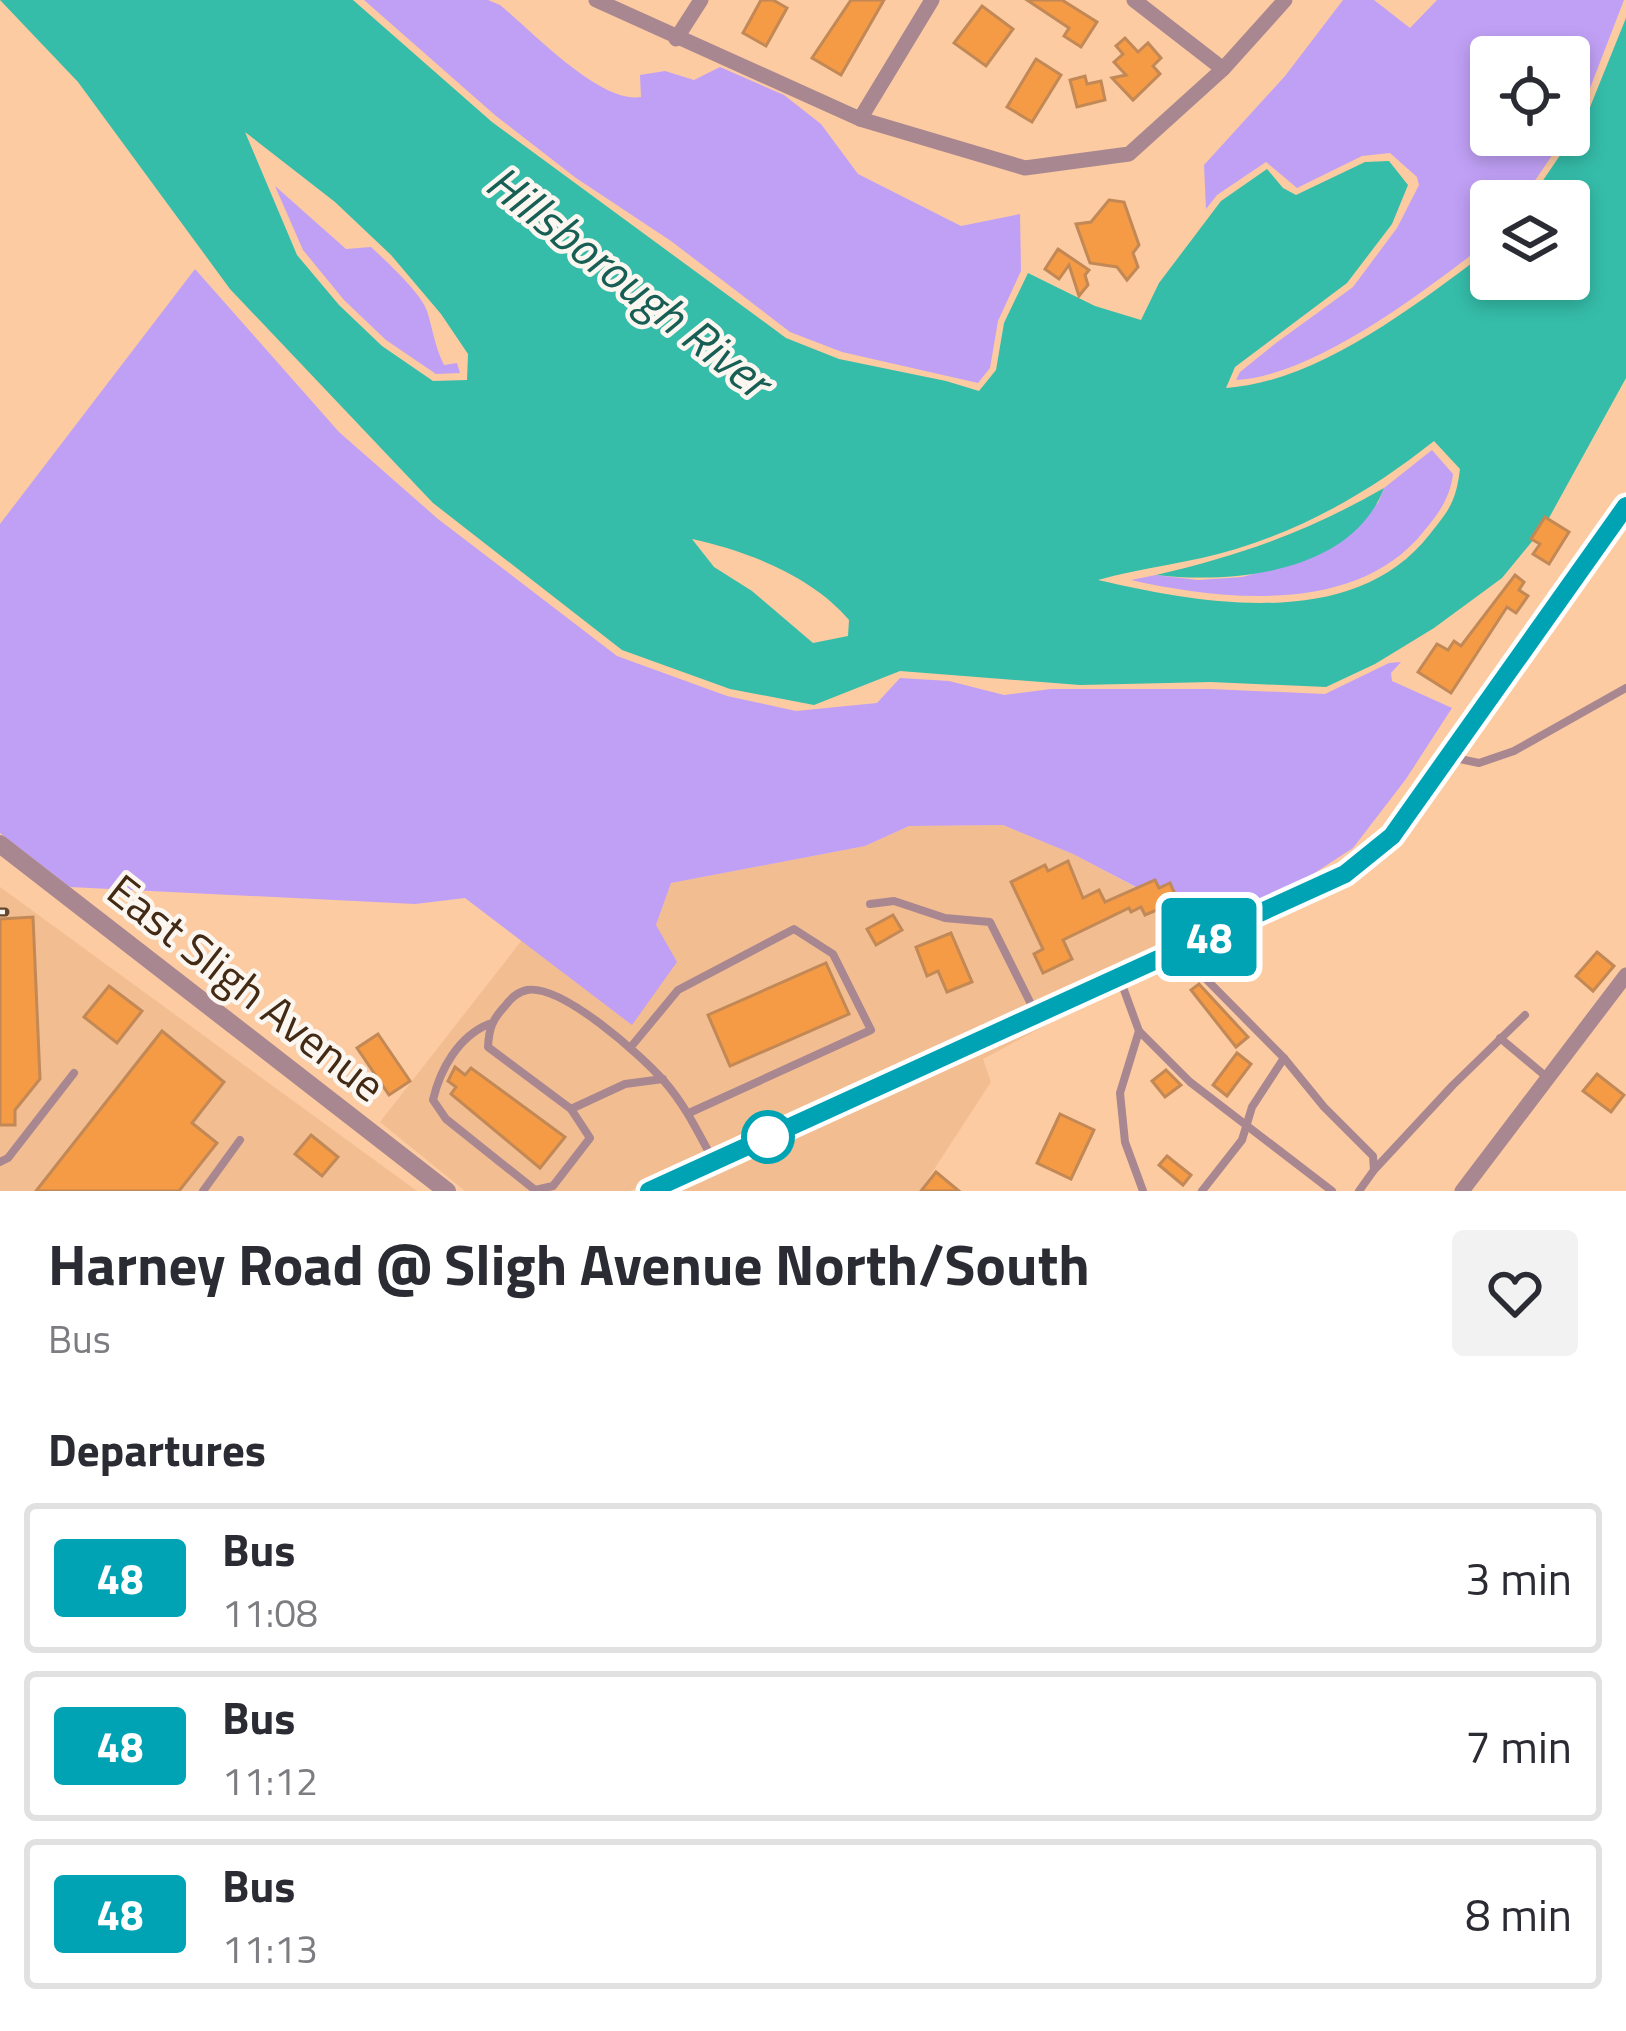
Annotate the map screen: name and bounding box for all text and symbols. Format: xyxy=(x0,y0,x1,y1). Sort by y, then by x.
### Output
map controls xyxy=(1470,36,1590,300)
button: locate xyxy=(1470,36,1590,156)
water label: Hillsborough River xyxy=(471,147,791,419)
button: layers xyxy=(1470,180,1590,300)
street label: East Sligh Avenue xyxy=(93,857,401,1117)
line badge: 48 xyxy=(1155,898,1263,976)
text: 48 xyxy=(1185,905,1233,969)
unlabelled marker xyxy=(743,1112,793,1162)
text: Harney Road @ Sligh Avenue North/South xyxy=(48,1220,1090,1307)
button: heart xyxy=(1452,1230,1578,1356)
text: Bus xyxy=(48,1309,111,1368)
text: Departures xyxy=(48,1415,266,1483)
text: Bus xyxy=(222,1515,296,1583)
text: 3 min xyxy=(1465,1544,1572,1612)
text: 48 xyxy=(96,1546,144,1610)
text: 11:08 xyxy=(222,1583,318,1642)
text: Bus xyxy=(222,1683,296,1751)
text: 7 min xyxy=(1465,1712,1572,1780)
text: 48 xyxy=(96,1714,144,1778)
text: 11:12 xyxy=(222,1751,318,1810)
text: Bus xyxy=(222,1851,296,1919)
text: 8 min xyxy=(1465,1880,1572,1948)
text: 48 xyxy=(96,1882,144,1946)
text: 11:13 xyxy=(222,1919,318,1978)

